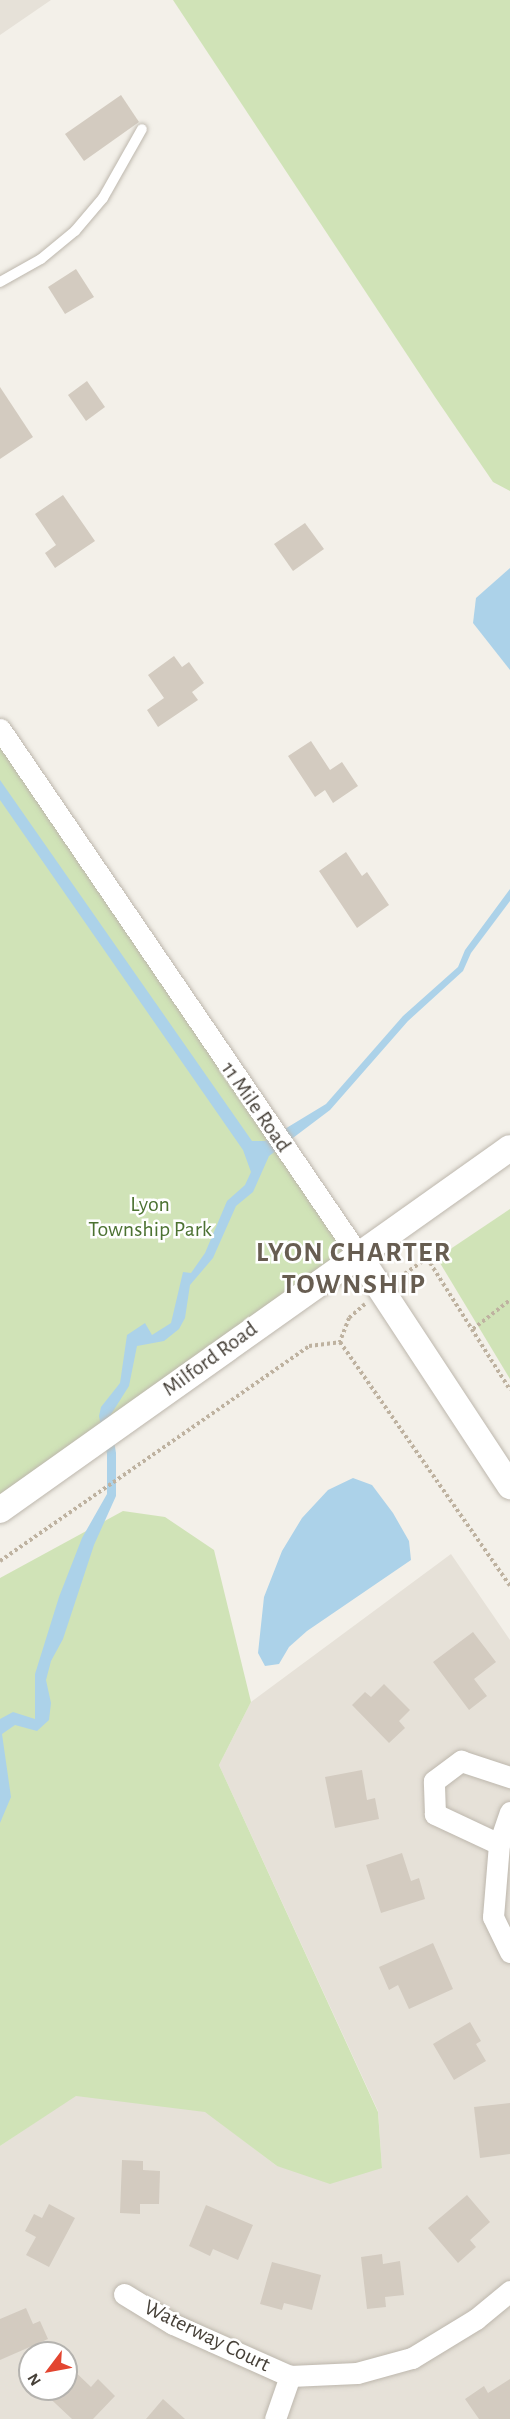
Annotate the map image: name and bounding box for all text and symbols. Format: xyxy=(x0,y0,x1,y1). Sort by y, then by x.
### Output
street label: 11 Mile Road xyxy=(215,1057,297,1157)
park label: Lyon Township Park xyxy=(88,1191,212,1242)
district label: LYON CHARTER TOWNSHIP xyxy=(256,1236,452,1302)
street label: Milford Road xyxy=(157,1316,263,1402)
street label: Waterway Court xyxy=(140,2294,274,2378)
north arrow xyxy=(18,2341,78,2401)
text: N xyxy=(25,2371,44,2388)

